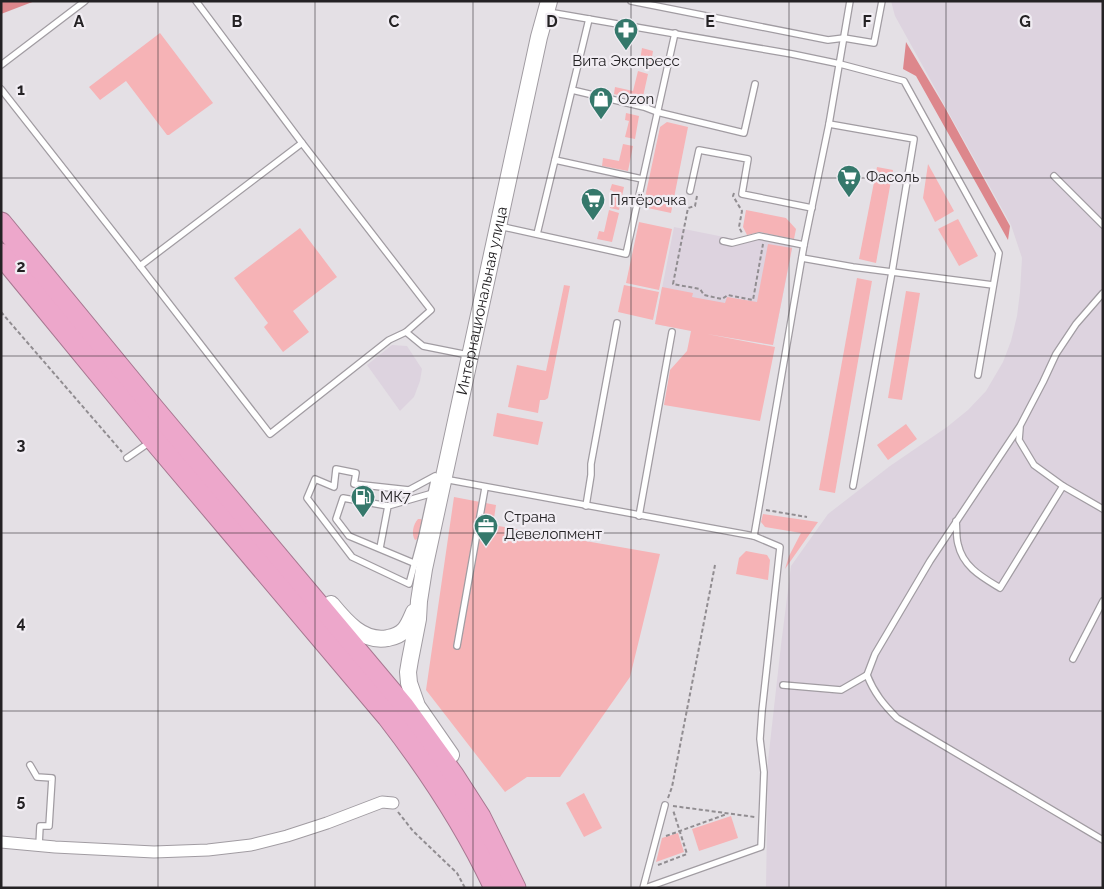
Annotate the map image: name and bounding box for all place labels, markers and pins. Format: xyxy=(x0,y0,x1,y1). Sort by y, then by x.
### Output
pharmacy icon: Вита Экспресс xyxy=(613,17,639,51)
place label: Вита Экспресс xyxy=(572,52,680,70)
shop icon: Ozon xyxy=(588,86,614,120)
place label: Ozon xyxy=(618,90,654,108)
supermarket icon: Фасоль xyxy=(836,164,862,198)
place label: Фасоль xyxy=(866,168,919,186)
supermarket icon: Пятёрочка xyxy=(580,187,606,221)
place label: Пятёрочка xyxy=(610,191,686,209)
fuel station icon: МК7 xyxy=(350,484,376,518)
place label: МК7 xyxy=(380,488,411,506)
place label: Страна Девелопмент xyxy=(504,508,602,543)
office icon: Страна Девелопмент xyxy=(473,513,499,547)

